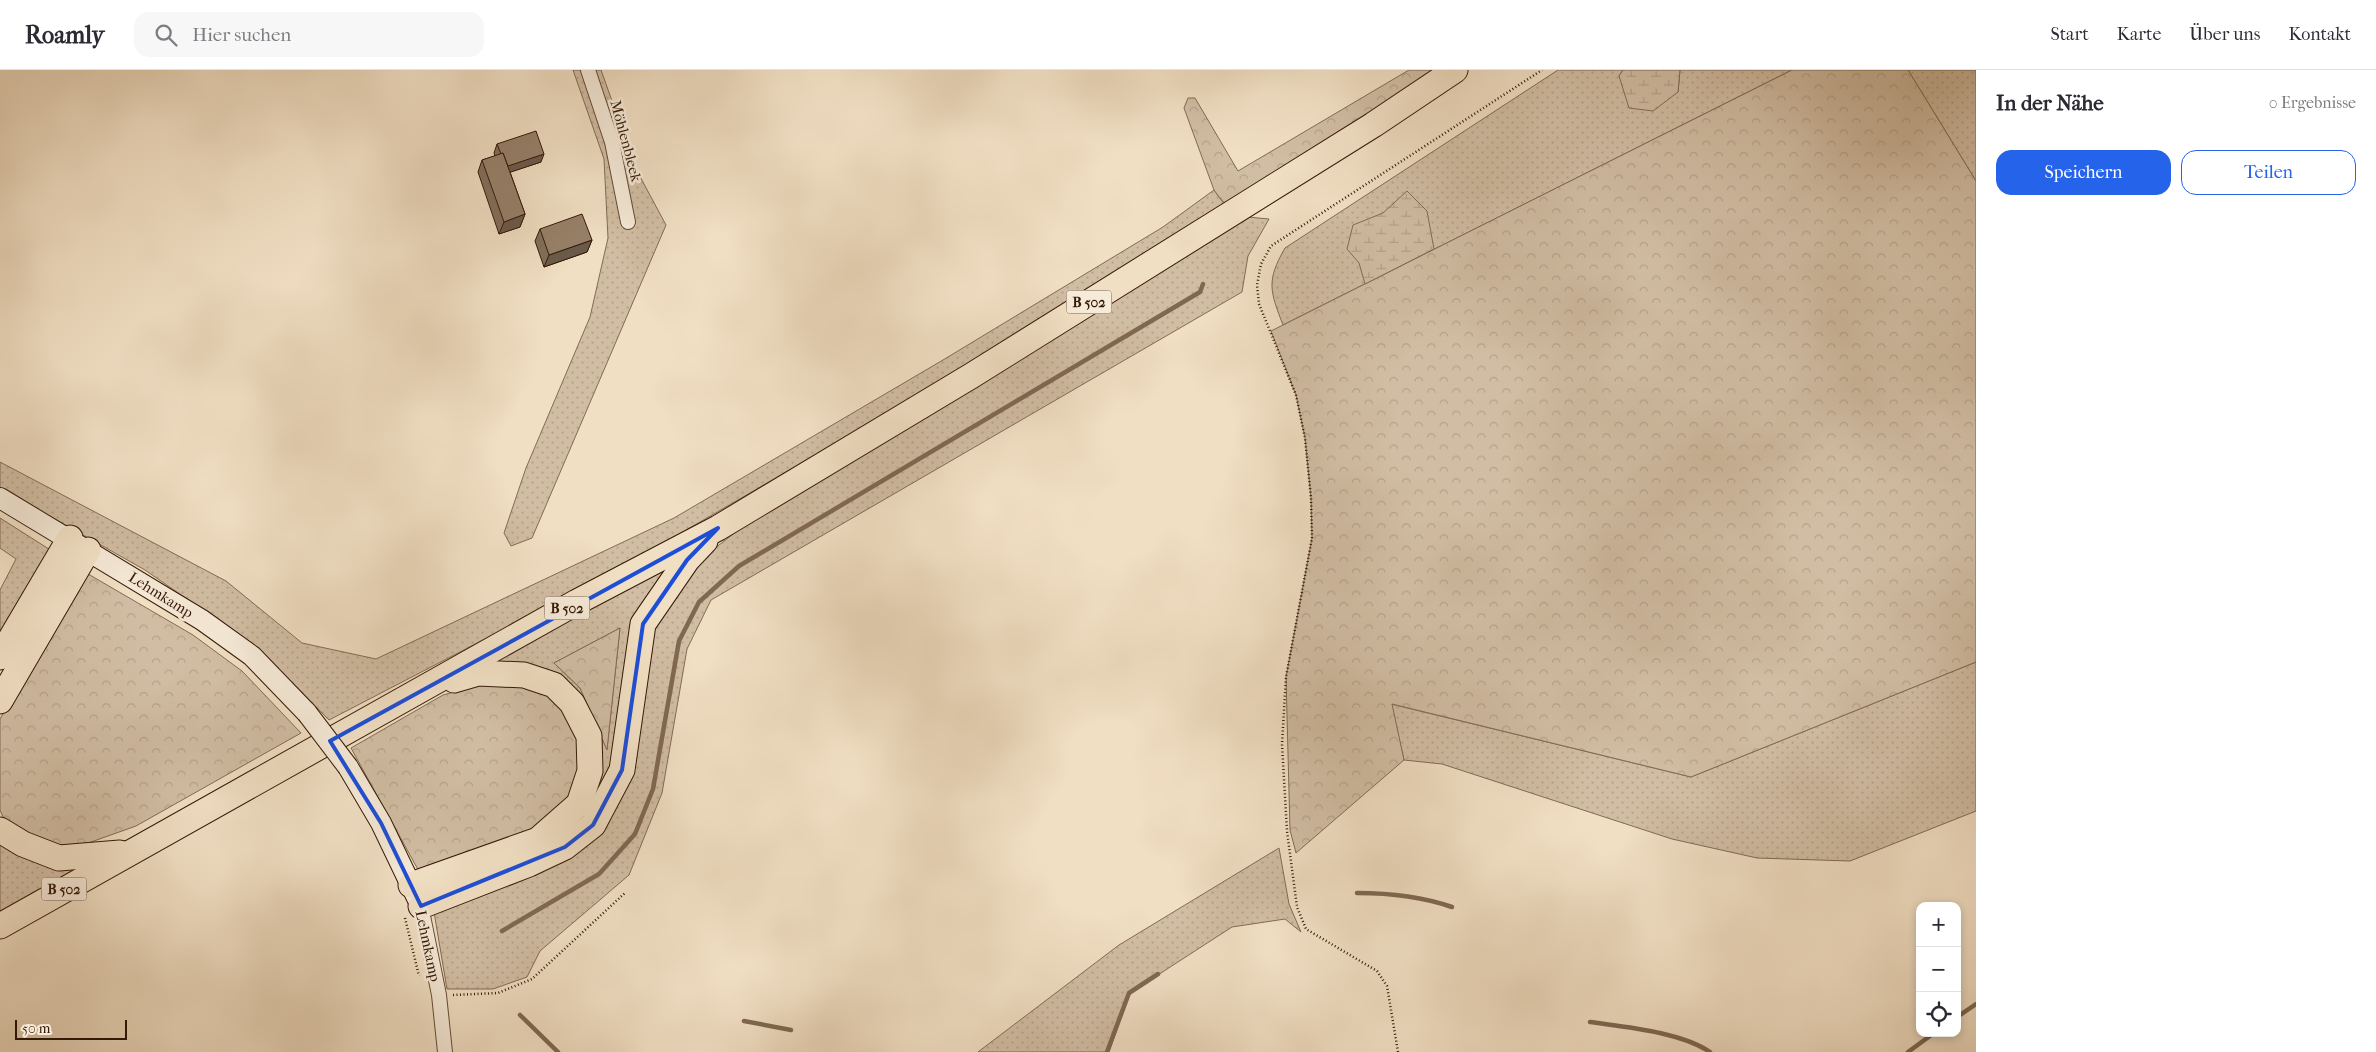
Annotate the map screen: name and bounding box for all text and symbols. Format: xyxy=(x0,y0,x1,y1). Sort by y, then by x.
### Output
search box xyxy=(134,12,484,57)
text: Roamly xyxy=(25,21,104,49)
icon: search xyxy=(152,21,180,49)
text: Hier suchen xyxy=(192,24,291,46)
text: Start xyxy=(2050,24,2089,45)
text: Karte xyxy=(2117,24,2161,45)
text: Über uns xyxy=(2189,24,2260,45)
text: Kontakt xyxy=(2288,24,2351,45)
text: In der Nähe xyxy=(1996,91,2104,115)
text: 0 Ergebnisse xyxy=(2269,93,2356,112)
street label: Möhlenbleek xyxy=(606,98,646,184)
button: Speichern xyxy=(1996,150,2171,195)
button: Teilen xyxy=(2181,150,2356,195)
road number: B 502 xyxy=(1066,290,1112,313)
street label: Lehmkamp xyxy=(125,568,197,622)
road number: B 502 xyxy=(544,596,590,620)
road number: B 502 xyxy=(42,878,86,901)
map controls xyxy=(1916,902,1961,1037)
button: + xyxy=(1916,902,1961,947)
street label: Lehmkamp xyxy=(412,909,444,983)
button: − xyxy=(1916,947,1961,992)
button: locate xyxy=(1916,992,1961,1037)
scale bar xyxy=(15,1017,128,1040)
text: 50 m xyxy=(22,1020,50,1037)

